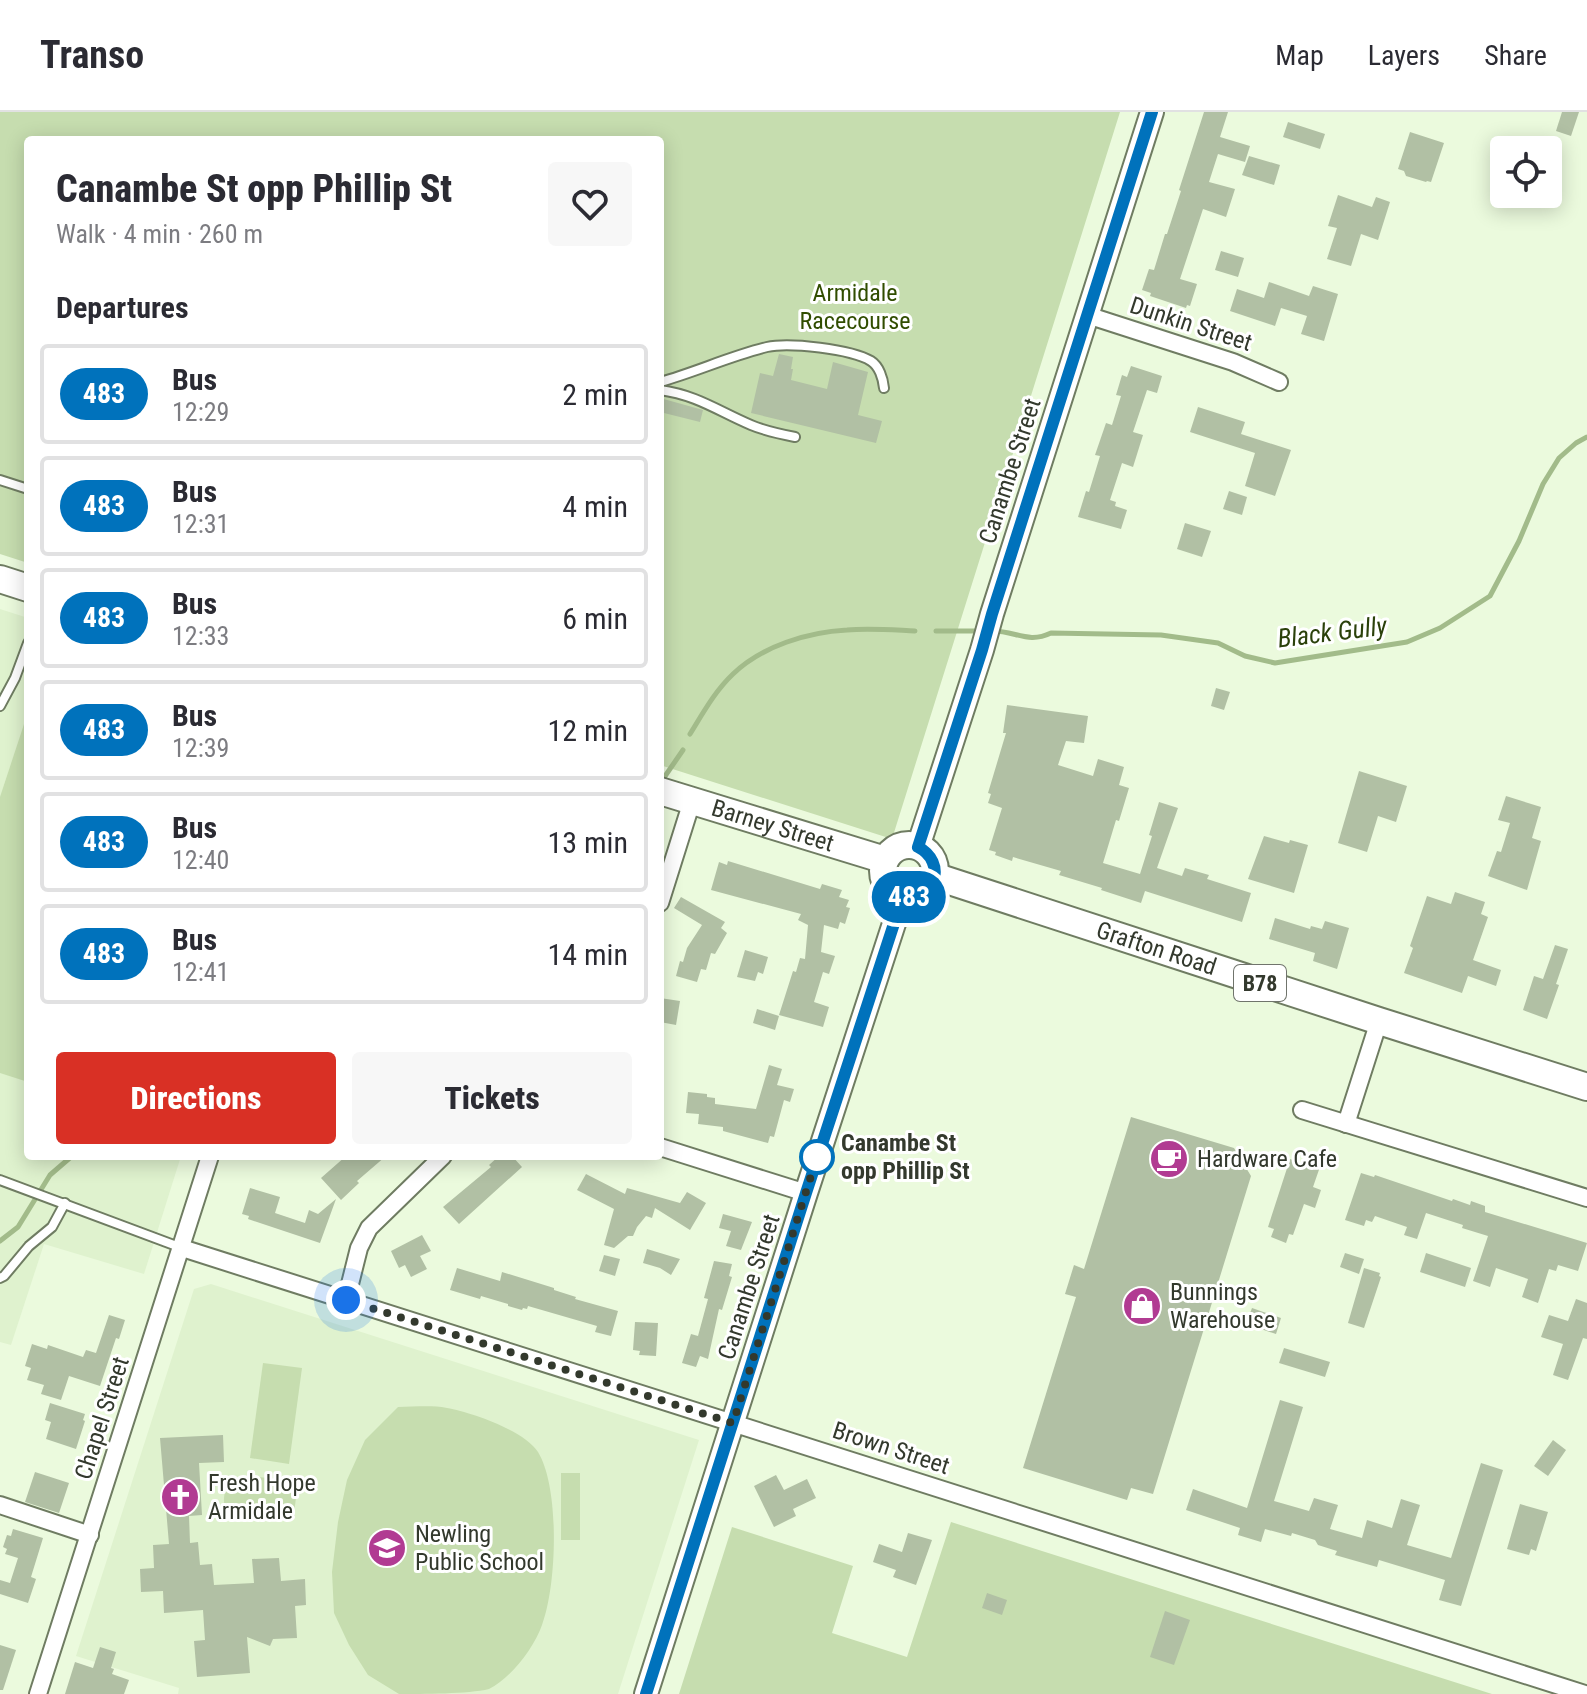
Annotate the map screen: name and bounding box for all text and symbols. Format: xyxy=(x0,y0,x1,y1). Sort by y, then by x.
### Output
text: Transo xyxy=(40,33,144,77)
text: Map xyxy=(1275,39,1324,72)
text: Layers xyxy=(1368,39,1440,72)
text: Share xyxy=(1484,39,1547,72)
map controls xyxy=(1490,136,1562,208)
button: locate xyxy=(1490,136,1562,208)
button: heart xyxy=(548,162,632,246)
text: Canambe St opp Phillip St xyxy=(56,167,452,211)
text: Walk · 4 min · 260 m xyxy=(56,219,263,249)
park label: Armidale Racecourse xyxy=(800,279,910,335)
text: Departures xyxy=(56,290,189,325)
street label: Dunkin Street xyxy=(1126,291,1256,357)
text: Bus xyxy=(172,362,217,397)
text: 483 xyxy=(83,377,125,410)
text: 2 min xyxy=(562,377,628,412)
street label: Canambe Street xyxy=(973,395,1047,547)
text: 12:29 xyxy=(172,397,229,427)
text: Bus xyxy=(172,474,217,509)
text: 483 xyxy=(83,489,125,522)
text: 4 min xyxy=(562,489,628,524)
text: 12:31 xyxy=(172,509,229,539)
text: Bus xyxy=(172,586,217,621)
text: 483 xyxy=(83,601,125,634)
text: 6 min xyxy=(562,601,628,636)
water label: Black Gully xyxy=(1276,610,1390,654)
text: 12:33 xyxy=(172,621,229,651)
text: Bus xyxy=(172,698,217,733)
text: 483 xyxy=(83,713,125,746)
text: 12 min xyxy=(547,713,628,748)
text: 12:39 xyxy=(172,733,229,763)
street label: Barney Street xyxy=(708,794,837,858)
text: Bus xyxy=(172,810,217,845)
text: 483 xyxy=(83,825,125,858)
text: 13 min xyxy=(547,825,628,860)
text: 12:40 xyxy=(172,845,229,875)
line badge: 483 xyxy=(863,871,955,923)
text: 483 xyxy=(888,880,930,913)
street label: Grafton Road xyxy=(1093,916,1220,981)
text: Bus xyxy=(172,922,217,957)
text: 483 xyxy=(83,937,125,970)
text: 14 min xyxy=(547,937,628,972)
text: 12:41 xyxy=(172,957,229,987)
road number: B78 xyxy=(1234,965,1286,1001)
button: Directions xyxy=(56,1052,336,1144)
button: Tickets xyxy=(352,1052,632,1144)
place label: Canambe St opp Phillip St xyxy=(841,1129,970,1185)
cafe icon: Hardware Cafe xyxy=(1148,1138,1190,1180)
marker: Canambe St opp Phillip St xyxy=(800,1140,834,1174)
place label: Hardware Cafe xyxy=(1197,1145,1337,1173)
street label: Canambe Street xyxy=(712,1211,786,1363)
place label: Bunnings Warehouse xyxy=(1170,1278,1275,1334)
your location xyxy=(326,1280,366,1320)
shop icon: Bunnings Warehouse xyxy=(1121,1285,1163,1327)
street label: Chapel Street xyxy=(69,1353,135,1483)
street label: Brown Street xyxy=(829,1416,953,1480)
place label: Fresh Hope Armidale xyxy=(208,1469,316,1525)
church icon: Fresh Hope Armidale xyxy=(159,1476,201,1518)
place label: Newling Public School xyxy=(415,1520,544,1576)
school or university icon: Newling Public School xyxy=(366,1527,408,1569)

